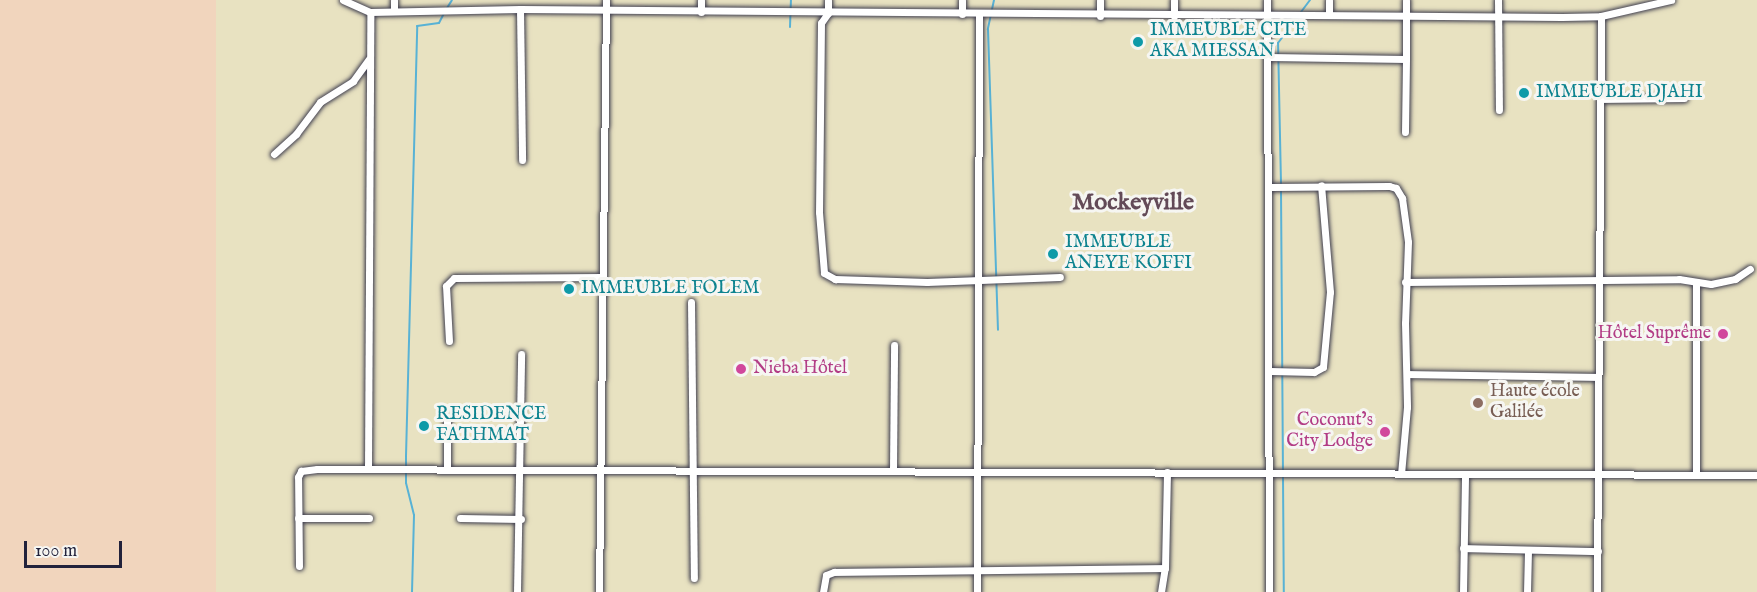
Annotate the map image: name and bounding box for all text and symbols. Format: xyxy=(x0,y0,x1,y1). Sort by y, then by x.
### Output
place label: IMMEUBLE CITE AKA MIESSAN xyxy=(1150,21,1306,63)
marker: IMMEUBLE CITE AKA MIESSAN xyxy=(1131,35,1145,49)
place label: IMMEUBLE DJAHI xyxy=(1536,82,1703,104)
marker: IMMEUBLE DJAHI xyxy=(1517,86,1531,100)
district label: Mockeyville xyxy=(1072,189,1194,217)
place label: IMMEUBLE ANEYE KOFFI xyxy=(1065,233,1192,276)
marker: IMMEUBLE ANEYE KOFFI xyxy=(1046,247,1060,261)
place label: IMMEUBLE FOLEM xyxy=(581,278,760,300)
marker: IMMEUBLE FOLEM xyxy=(562,282,576,296)
place label: Hôtel Suprême xyxy=(1598,323,1711,345)
marker: Hôtel Suprême xyxy=(1716,327,1730,341)
place label: Nieba Hôtel xyxy=(753,358,847,380)
marker: Nieba Hôtel xyxy=(734,362,748,376)
place label: Haute école Galilée xyxy=(1490,382,1580,424)
marker: Haute école Galilée xyxy=(1471,396,1485,410)
place label: RESIDENCE FATHMAT xyxy=(436,405,546,448)
place label: Coconut’s City Lodge xyxy=(1286,411,1373,454)
marker: RESIDENCE FATHMAT xyxy=(417,419,431,433)
marker: Coconut’s City Lodge xyxy=(1378,425,1392,439)
scale bar xyxy=(27,529,124,567)
text: 100 m xyxy=(35,540,77,563)

